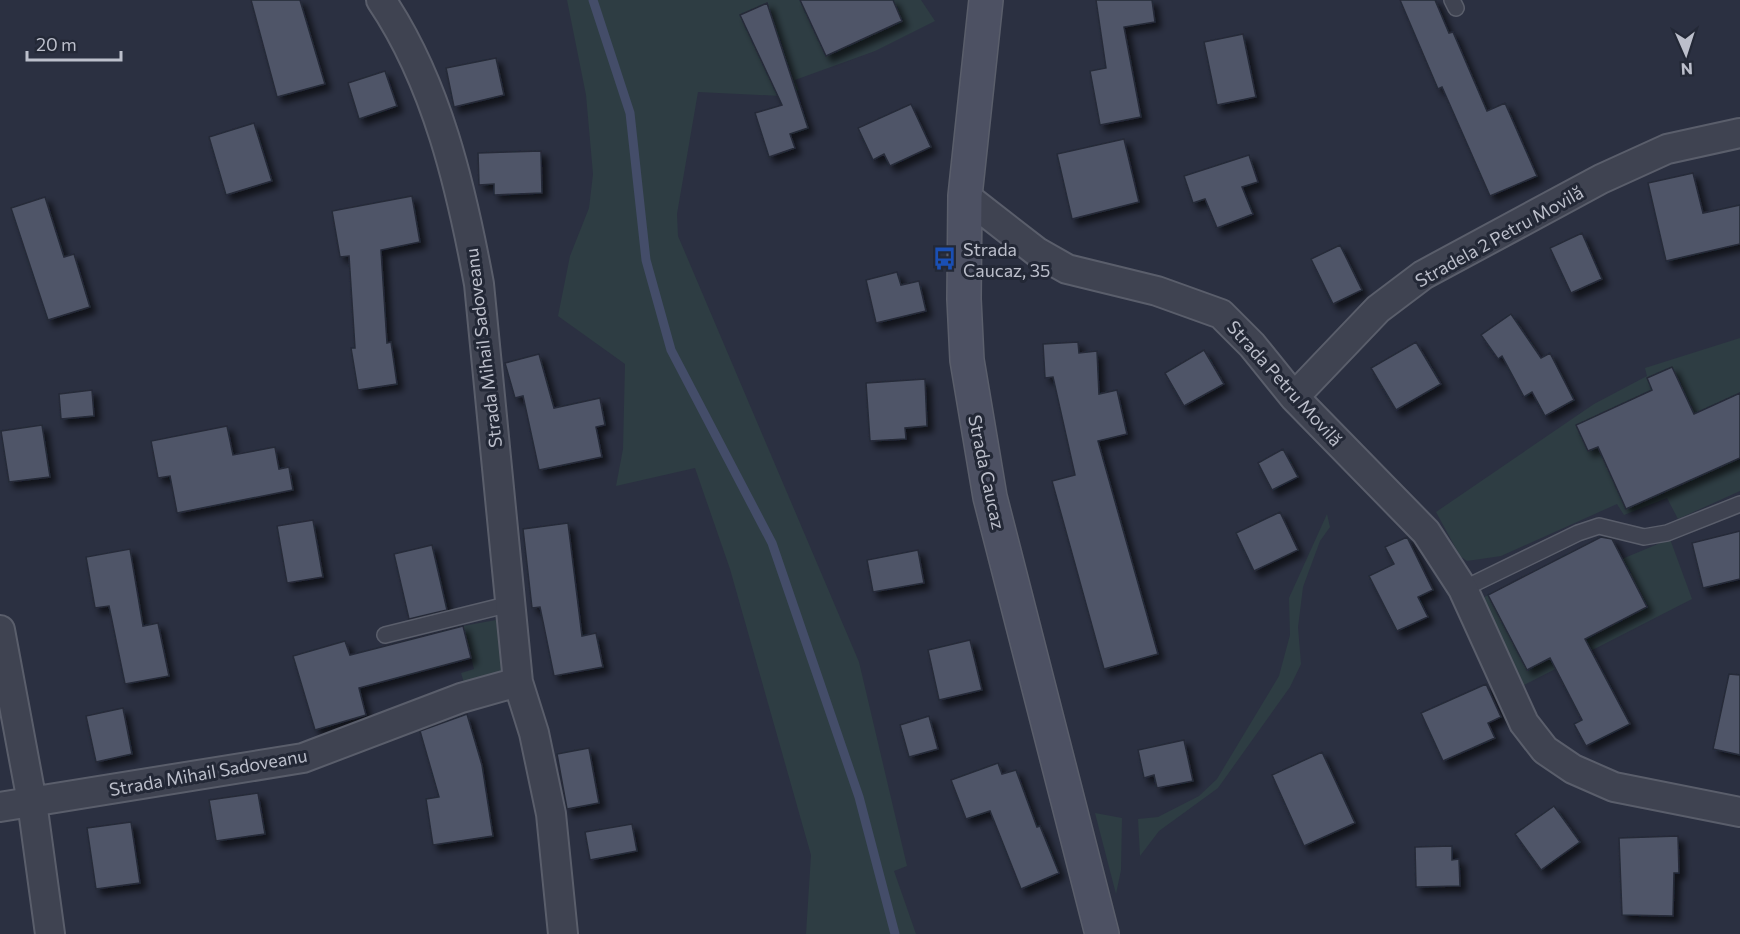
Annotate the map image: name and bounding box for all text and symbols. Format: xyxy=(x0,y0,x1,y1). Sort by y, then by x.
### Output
scale bar xyxy=(27,24,122,62)
north arrow xyxy=(1656,24,1716,84)
text: 20 m xyxy=(36,33,77,55)
text: N xyxy=(1680,60,1693,79)
street label: Stradela 2 Petru Movilă xyxy=(1411,181,1587,291)
place label: Strada Caucaz, 35 xyxy=(963,238,1050,281)
bus stop icon: Strada Caucaz, 35 xyxy=(932,246,958,272)
street label: Strada Mihail Sadoveanu xyxy=(460,247,506,449)
street label: Strada Petru Movilă xyxy=(1223,316,1347,450)
street label: Strada Caucaz xyxy=(964,413,1010,531)
street label: Strada Mihail Sadoveanu xyxy=(107,744,309,800)

